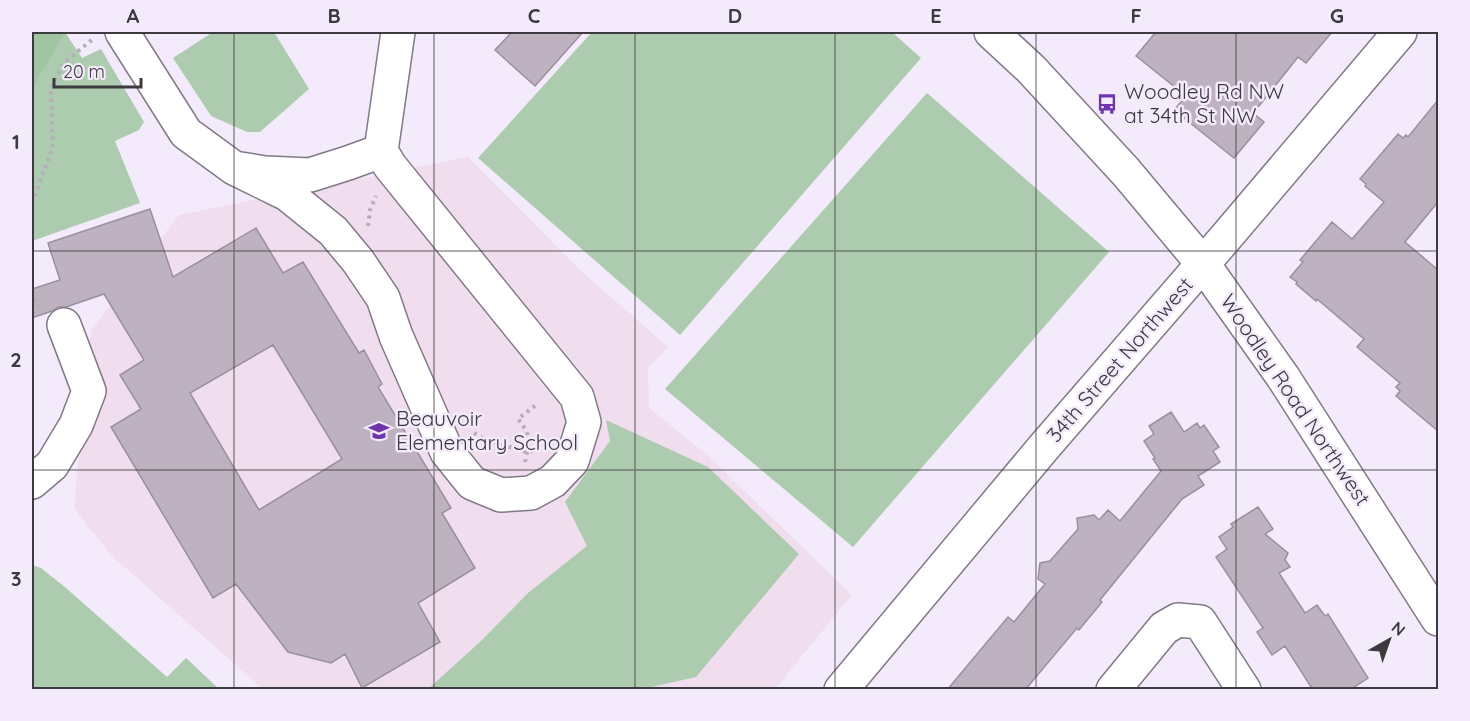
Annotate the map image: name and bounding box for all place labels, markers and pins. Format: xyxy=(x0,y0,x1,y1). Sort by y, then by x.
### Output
place label: Woodley Rd NW at 34th St NW xyxy=(1124,78,1284,128)
bus stop icon: Woodley Rd NW at 34th St NW xyxy=(1095,92,1119,116)
place label: Beauvoir Elementary School xyxy=(396,405,578,455)
school or university icon: Beauvoir Elementary School xyxy=(367,419,391,443)

